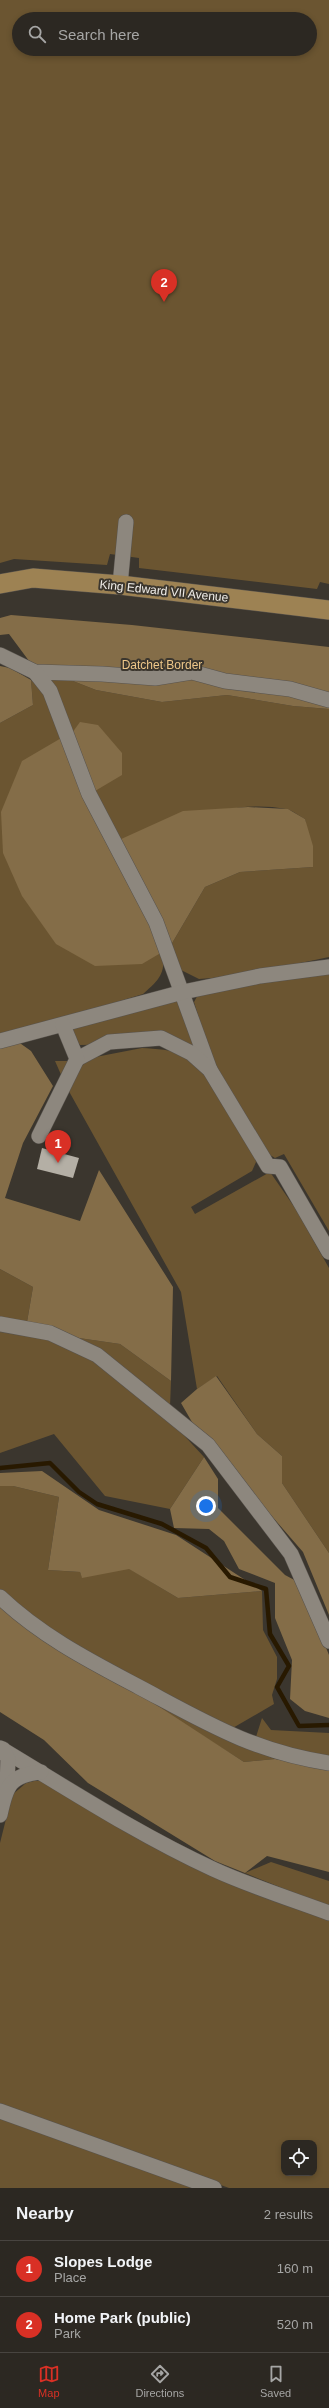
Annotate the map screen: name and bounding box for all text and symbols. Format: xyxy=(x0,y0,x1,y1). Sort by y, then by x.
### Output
search box xyxy=(12,12,317,56)
icon: search xyxy=(26,23,48,45)
text: Search here xyxy=(58,26,140,43)
pin: 2 xyxy=(151,269,177,302)
street label: King Edward VII Avenue xyxy=(99,577,229,605)
park label: Datchet Border xyxy=(122,658,202,672)
pin: 1 xyxy=(45,1130,71,1163)
your location xyxy=(196,1496,216,1516)
map controls xyxy=(281,2140,317,2176)
button: locate xyxy=(281,2140,317,2176)
text: Nearby xyxy=(16,2204,74,2223)
text: 2 results xyxy=(264,2207,313,2222)
text: Slopes Lodge xyxy=(54,2253,152,2270)
text: 1 xyxy=(25,2261,33,2276)
text: 160 m xyxy=(277,2261,313,2276)
text: Place xyxy=(54,2270,87,2285)
text: Home Park (public) xyxy=(54,2309,191,2326)
text: 2 xyxy=(25,2317,33,2332)
text: 520 m xyxy=(277,2317,313,2332)
text: Park xyxy=(54,2326,81,2341)
tab: Map xyxy=(38,2363,60,2399)
tab: Directions xyxy=(135,2363,184,2399)
tab: Saved xyxy=(260,2363,291,2399)

